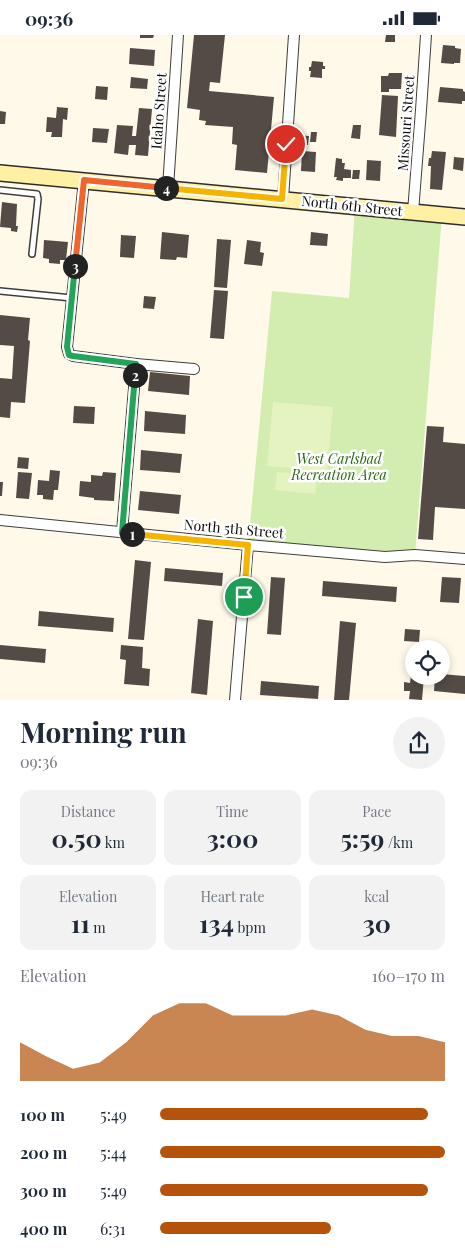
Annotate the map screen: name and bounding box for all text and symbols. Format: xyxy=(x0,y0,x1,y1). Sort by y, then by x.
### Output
text: 09:36 xyxy=(25,5,73,31)
street label: Idaho Street xyxy=(146,71,171,150)
street label: Missouri Street xyxy=(393,73,418,172)
pin xyxy=(265,123,307,165)
icon: check xyxy=(272,130,300,158)
pin: 4 xyxy=(154,175,178,201)
text: 4 xyxy=(163,179,170,198)
street label: North 6th Street xyxy=(300,191,405,220)
pin: 3 xyxy=(62,253,88,279)
text: 3 xyxy=(72,257,79,276)
pin: 2 xyxy=(122,363,148,387)
text: 2 xyxy=(132,366,139,385)
park label: West Carlsbad Recreation Area xyxy=(290,449,387,484)
street label: North 5th Street xyxy=(183,515,286,542)
pin: 1 xyxy=(120,521,144,547)
text: 1 xyxy=(130,525,135,544)
pin xyxy=(223,576,265,618)
icon: arrive xyxy=(230,583,258,611)
map controls xyxy=(405,640,450,685)
button: locate xyxy=(405,640,450,685)
text: Morning run xyxy=(20,713,187,750)
button: share xyxy=(393,717,445,769)
text: 09:36 xyxy=(20,751,58,772)
text: Distance xyxy=(61,802,115,821)
text: Time xyxy=(216,802,249,821)
text: Pace xyxy=(362,802,391,821)
text: 0.50 xyxy=(51,821,102,854)
text: 3:00 xyxy=(207,821,258,854)
text: 5:59 xyxy=(340,821,384,854)
text: km xyxy=(102,833,125,852)
text: /km xyxy=(384,833,413,852)
text: Elevation xyxy=(59,887,117,906)
text: Heart rate xyxy=(200,887,265,906)
text: kcal xyxy=(364,887,389,906)
text: 11 xyxy=(71,906,90,939)
text: 134 xyxy=(199,906,234,939)
text: 30 xyxy=(363,906,391,939)
text: m xyxy=(90,918,106,937)
text: bpm xyxy=(234,918,266,937)
text: Elevation xyxy=(20,965,87,986)
text: 160–170 m xyxy=(372,965,445,986)
text: 100 m xyxy=(20,1104,65,1125)
text: 5:49 xyxy=(100,1104,127,1125)
text: 200 m xyxy=(20,1142,67,1163)
text: 5:44 xyxy=(100,1142,127,1163)
text: 300 m xyxy=(20,1180,67,1201)
text: 5:49 xyxy=(100,1180,127,1201)
text: 400 m xyxy=(20,1218,67,1239)
text: 6:31 xyxy=(100,1218,126,1239)

